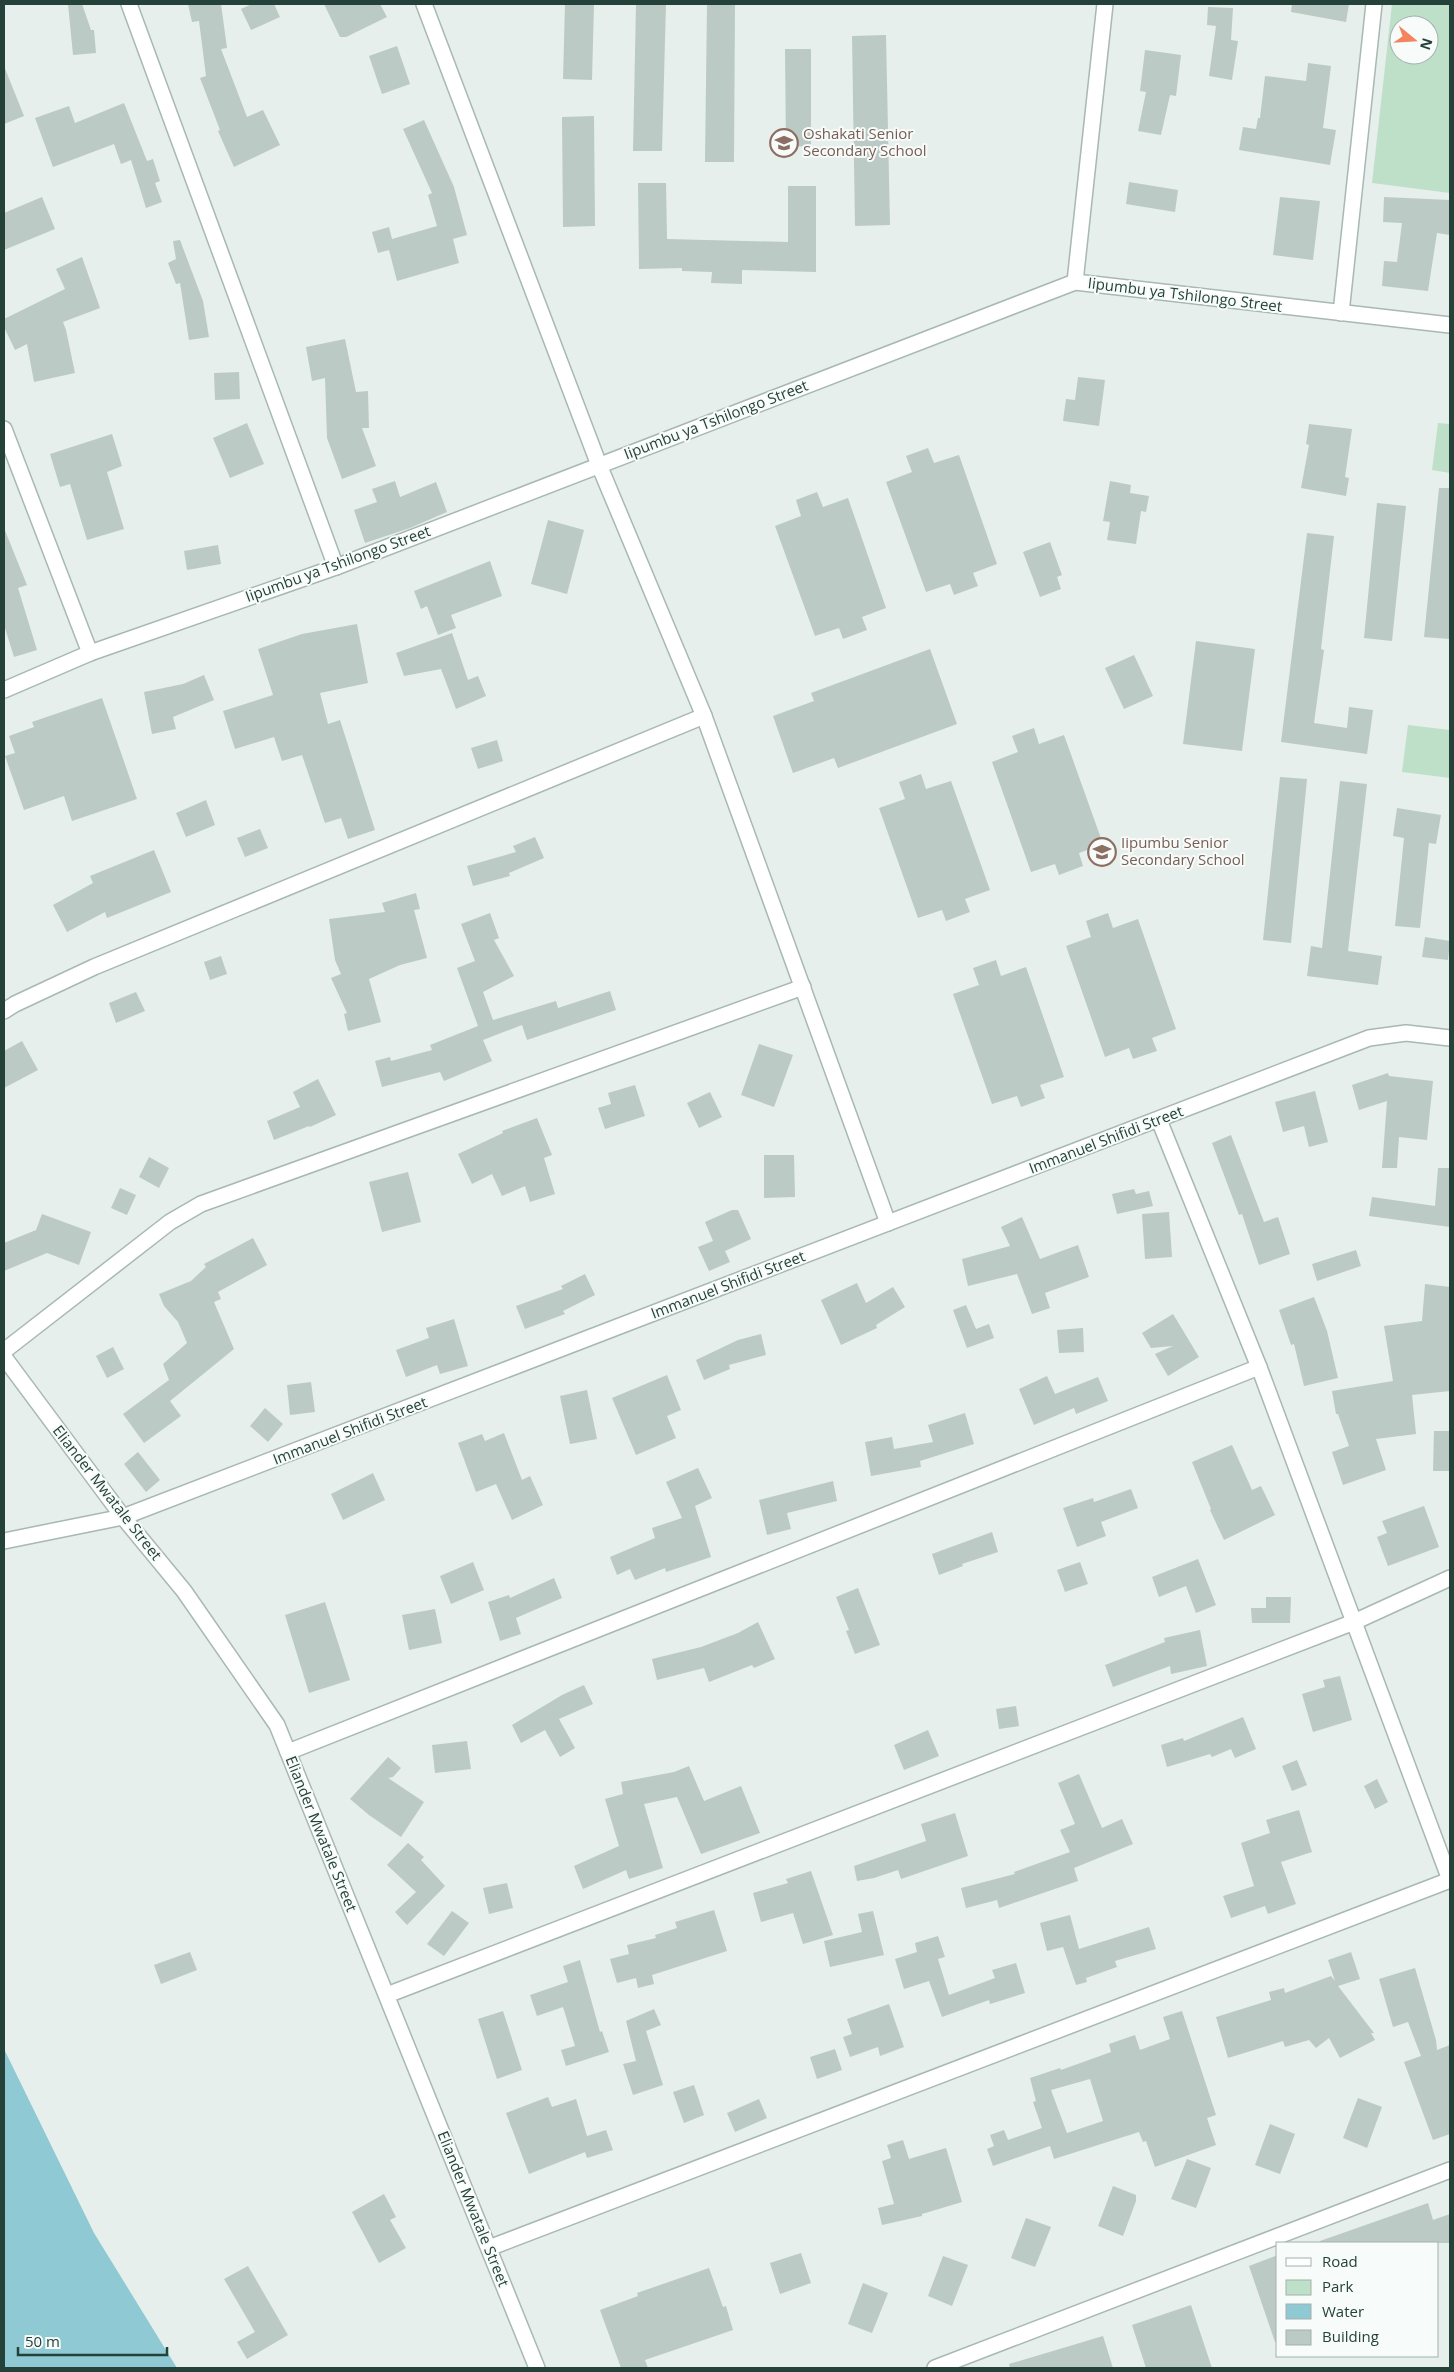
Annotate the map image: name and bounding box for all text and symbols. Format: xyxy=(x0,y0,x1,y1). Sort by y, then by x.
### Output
north arrow xyxy=(1389,15,1439,65)
text: N xyxy=(1416,36,1438,53)
place label: Oshakati Senior Secondary School xyxy=(803,123,927,160)
school or university icon: Oshakati Senior Secondary School xyxy=(769,128,799,158)
street label: Iipumbu ya Tshilongo Street xyxy=(1087,272,1283,316)
street label: Iipumbu ya Tshilongo Street xyxy=(621,375,811,463)
street label: Iipumbu ya Tshilongo Street xyxy=(242,520,433,606)
place label: Iipumbu Senior Secondary School xyxy=(1121,832,1245,869)
school or university icon: Iipumbu Senior Secondary School xyxy=(1087,837,1117,867)
street label: Immanuel Shifidi Street xyxy=(1026,1100,1186,1178)
street label: Immanuel Shifidi Street xyxy=(648,1245,808,1323)
street label: Immanuel Shifidi Street xyxy=(270,1391,430,1469)
street label: Eliander Mwatale Street xyxy=(49,1421,167,1564)
street label: Eliander Mwatale Street xyxy=(282,1753,362,1914)
street label: Eliander Mwatale Street xyxy=(434,2128,514,2289)
legend xyxy=(1276,2242,1439,2357)
text: Road xyxy=(1322,2251,1358,2271)
text: Park xyxy=(1322,2276,1353,2296)
text: Water xyxy=(1322,2301,1364,2321)
scale bar xyxy=(18,2324,166,2356)
text: Building xyxy=(1322,2326,1379,2346)
text: 50 m xyxy=(25,2331,60,2351)

